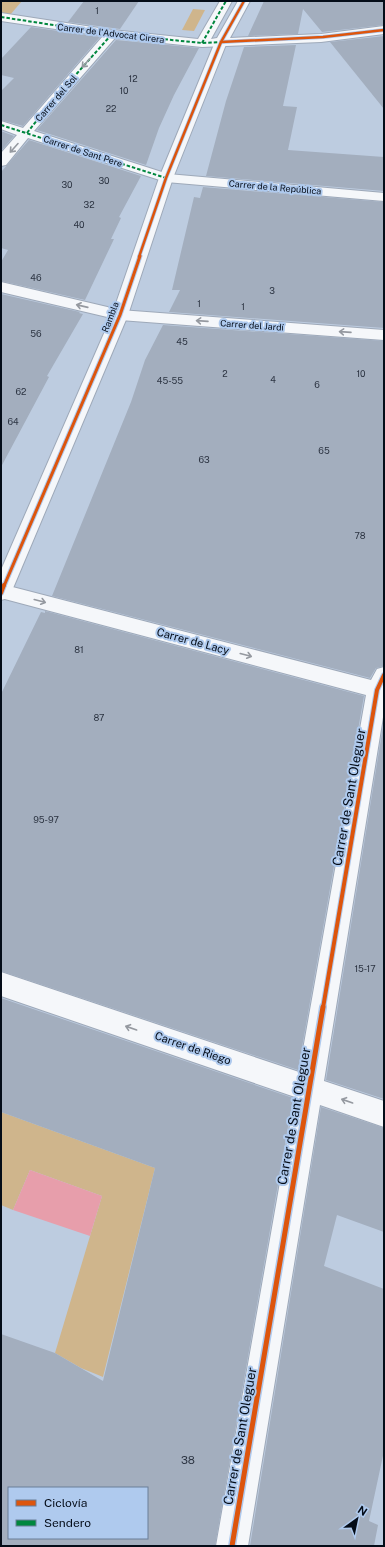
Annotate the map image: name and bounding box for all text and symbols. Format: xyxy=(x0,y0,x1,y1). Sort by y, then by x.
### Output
house number: 1 xyxy=(95,5,99,16)
street label: Carrer de l'Advocat Cirera xyxy=(57,21,165,45)
one-way arrow xyxy=(82,58,91,68)
street label: Carrer del Sol xyxy=(33,72,79,123)
house number: 12 xyxy=(128,73,138,84)
house number: 10 xyxy=(119,85,129,96)
house number: 22 xyxy=(106,103,116,114)
street label: Carrer de Sant Pere xyxy=(42,133,124,169)
one-way arrow xyxy=(9,143,19,153)
house number: 30 xyxy=(98,175,110,186)
street label: Carrer de la República xyxy=(228,177,322,197)
house number: 30 xyxy=(61,179,73,190)
house number: 32 xyxy=(83,199,95,210)
house number: 40 xyxy=(73,219,85,230)
house number: 46 xyxy=(30,272,42,283)
house number: 3 xyxy=(269,285,275,296)
house number: 1 xyxy=(197,298,201,309)
street label: Rambla xyxy=(99,300,121,334)
house number: 1 xyxy=(241,301,245,312)
one-way arrow xyxy=(76,302,89,309)
street label: Carrer del Jardí xyxy=(220,317,285,333)
one-way arrow xyxy=(196,318,209,325)
house number: 56 xyxy=(30,328,42,339)
one-way arrow xyxy=(339,329,352,336)
house number: 45 xyxy=(176,336,188,347)
house number: 2 xyxy=(222,368,228,379)
house number: 10 xyxy=(356,368,366,379)
house number: 4 xyxy=(270,374,276,385)
house number: 45-55 xyxy=(157,375,183,386)
house number: 6 xyxy=(314,379,320,390)
house number: 62 xyxy=(16,386,26,397)
house number: 64 xyxy=(7,416,19,427)
house number: 65 xyxy=(318,445,330,456)
house number: 63 xyxy=(198,454,210,465)
house number: 78 xyxy=(354,530,366,541)
one-way arrow xyxy=(33,597,46,605)
street label: Carrer de Lacy xyxy=(155,626,231,656)
house number: 81 xyxy=(74,644,84,655)
one-way arrow xyxy=(240,652,253,659)
house number: 87 xyxy=(93,712,105,723)
street label: Carrer de Sant Oleguer xyxy=(330,727,368,867)
house number: 95-97 xyxy=(33,814,59,825)
house number: 15-17 xyxy=(354,963,376,974)
one-way arrow xyxy=(126,1023,138,1031)
street label: Carrer de Riego xyxy=(153,1029,233,1067)
street label: Carrer de Sant Oleguer xyxy=(275,1046,313,1186)
one-way arrow xyxy=(341,1097,354,1104)
street label: Carrer de Sant Oleguer xyxy=(221,1366,259,1506)
house number: 38 xyxy=(181,1454,195,1466)
legend xyxy=(8,1487,148,1539)
text: Ciclovía xyxy=(44,1496,87,1510)
north arrow xyxy=(337,1499,377,1539)
text: N xyxy=(356,1503,369,1518)
text: Sendero xyxy=(44,1516,91,1530)

